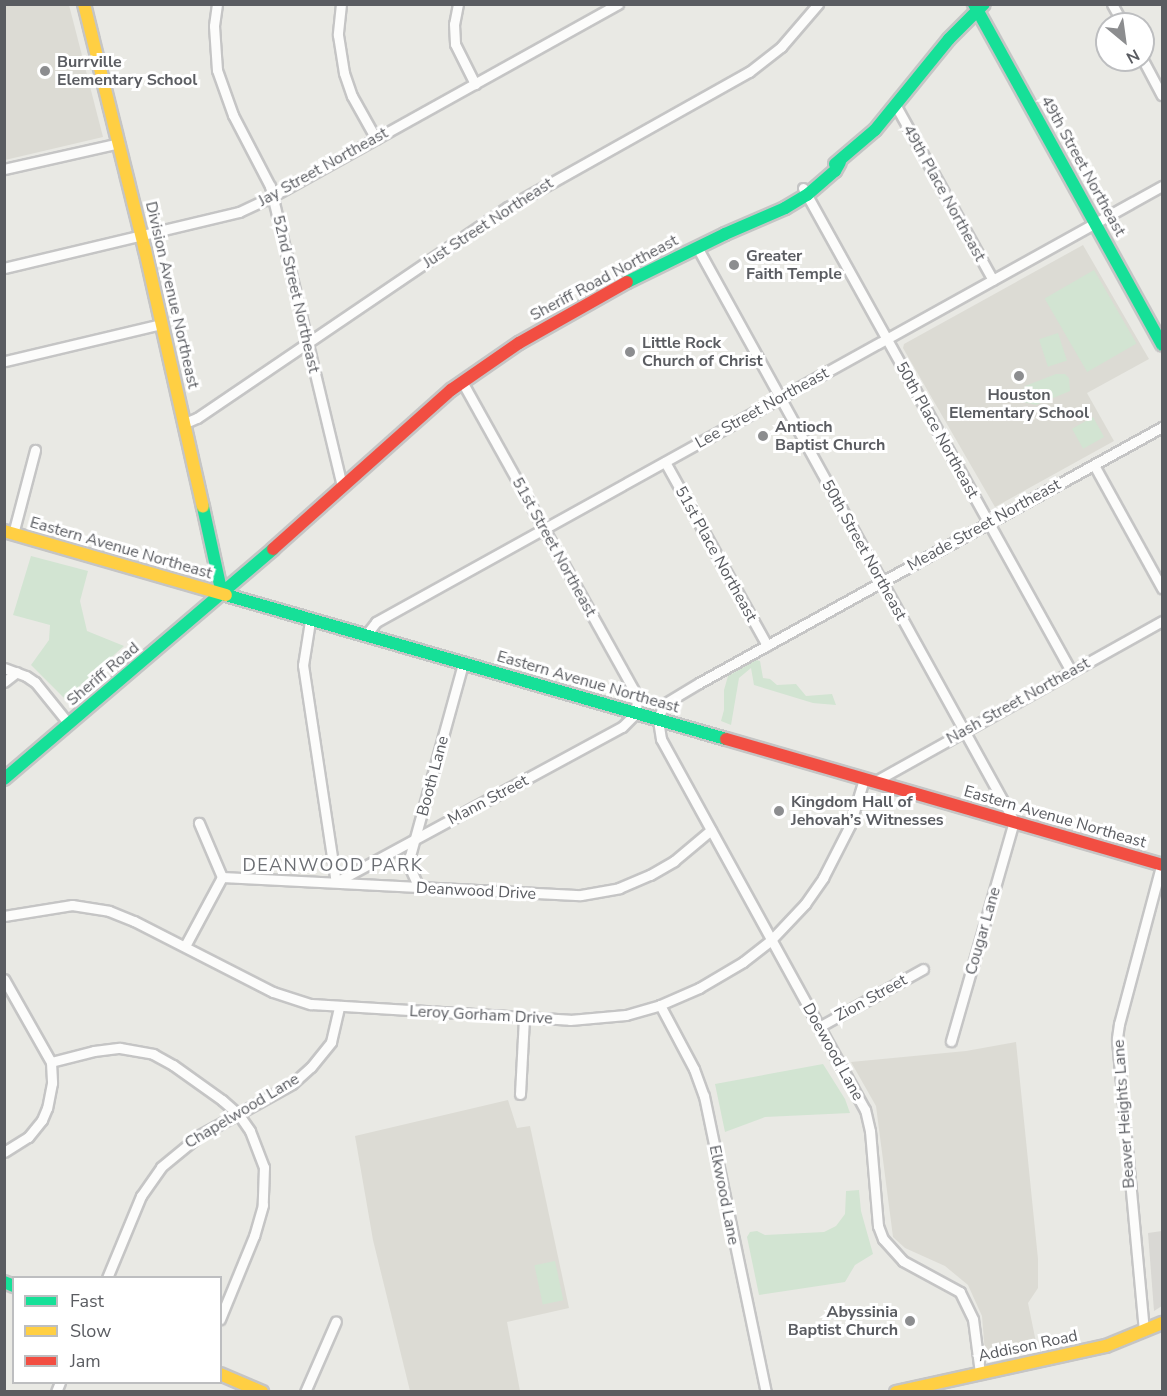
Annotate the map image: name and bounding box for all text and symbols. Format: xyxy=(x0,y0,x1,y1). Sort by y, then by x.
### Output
north arrow xyxy=(1095,12,1155,72)
text: N xyxy=(1122,43,1143,69)
place label: Burrville Elementary School xyxy=(57,52,197,90)
marker: Burrville Elementary School xyxy=(38,64,52,78)
street label: 49th Street Northeast xyxy=(1036,92,1130,240)
street label: 49th Place Northeast xyxy=(899,121,989,265)
street label: Jay Street Northeast xyxy=(255,123,391,211)
street label: Just Street Northeast xyxy=(419,174,557,272)
street label: Division Avenue Northeast xyxy=(141,200,203,390)
street label: 52nd Street Northeast xyxy=(269,213,323,375)
street label: Sheriff Road Northeast xyxy=(527,231,681,325)
place label: Greater Faith Temple xyxy=(746,246,842,284)
marker: Greater Faith Temple xyxy=(727,258,741,272)
place label: Little Rock Church of Christ xyxy=(642,333,763,371)
marker: Little Rock Church of Christ xyxy=(623,345,637,359)
street label: 50th Place Northeast xyxy=(892,358,982,502)
street label: Lee Street Northeast xyxy=(692,363,832,453)
marker: Houston Elementary School xyxy=(1012,369,1026,383)
place label: Houston Elementary School xyxy=(949,385,1089,423)
place label: Antioch Baptist Church xyxy=(775,417,885,455)
marker: Antioch Baptist Church xyxy=(756,429,770,443)
street label: 51st Street Northeast xyxy=(508,474,600,620)
street label: Meade Street Northeast xyxy=(904,475,1064,575)
street label: 50th Street Northeast xyxy=(817,476,911,624)
street label: 51st Place Northeast xyxy=(671,483,761,625)
street label: Eastern Avenue Northeast xyxy=(28,513,214,583)
street label: Sheriff Road xyxy=(63,638,143,710)
street label: Eastern Avenue Northeast xyxy=(495,647,681,717)
street label: Nash Street Northeast xyxy=(943,654,1093,748)
street label: Booth Lane xyxy=(413,734,453,818)
street label: Mann Street xyxy=(445,771,531,829)
street label: Eastern Avenue Northeast xyxy=(962,782,1148,852)
place label: Kingdom Hall of Jehovah’s Witnesses xyxy=(791,792,944,830)
marker: Kingdom Hall of Jehovah’s Witnesses xyxy=(772,804,786,818)
district label: DEANWOOD PARK xyxy=(242,854,424,876)
street label: Deanwood Drive xyxy=(415,878,537,904)
street label: Cougar Lane xyxy=(961,885,1005,977)
street label: Zion Street xyxy=(832,970,910,1026)
street label: Doewood Lane xyxy=(798,1000,868,1104)
street label: Leroy Gorham Drive xyxy=(409,1002,553,1028)
street label: Beaver Heights Lane xyxy=(1109,1039,1139,1189)
street label: Chapelwood Lane xyxy=(181,1069,303,1153)
street label: Elkwood Lane xyxy=(705,1144,743,1246)
legend xyxy=(12,1276,222,1384)
text: Fast xyxy=(70,1289,104,1313)
place label: Abyssinia Baptist Church xyxy=(788,1302,898,1340)
marker: Abyssinia Baptist Church xyxy=(903,1314,917,1328)
text: Slow xyxy=(70,1319,111,1343)
street label: Addison Road xyxy=(977,1326,1079,1366)
text: Jam xyxy=(70,1349,101,1373)

